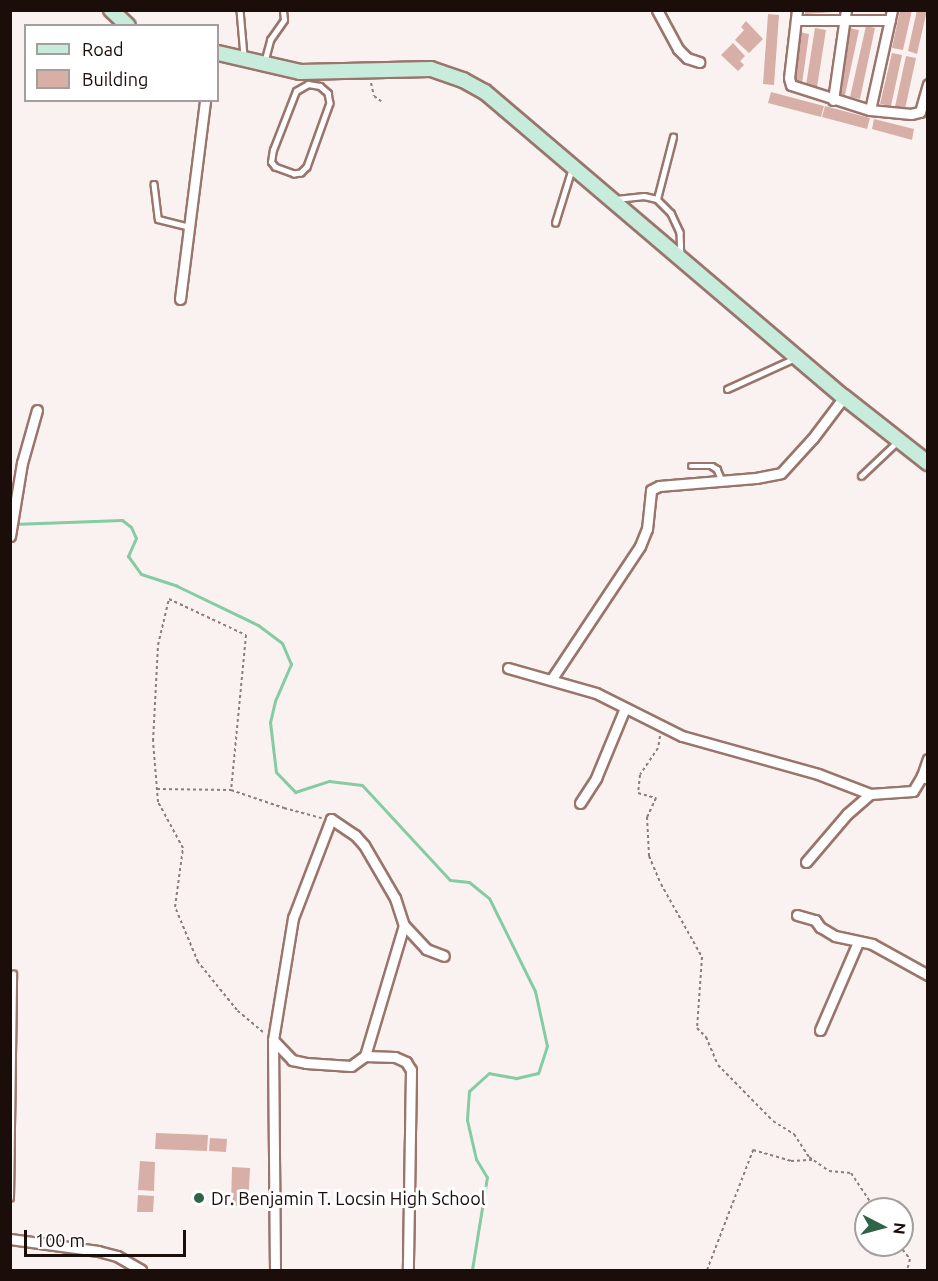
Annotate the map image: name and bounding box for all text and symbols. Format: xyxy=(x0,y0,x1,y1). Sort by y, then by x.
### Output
legend xyxy=(24,24,219,102)
text: Road xyxy=(82,39,124,59)
text: Building xyxy=(82,69,148,89)
place label: Dr. Benjamin T. Locsin High School xyxy=(211,1187,485,1209)
marker: Dr. Benjamin T. Locsin High School xyxy=(192,1191,206,1205)
north arrow xyxy=(854,1197,914,1257)
scale bar xyxy=(27,1218,189,1256)
text: N xyxy=(890,1222,909,1236)
text: 100 m xyxy=(35,1230,85,1250)

